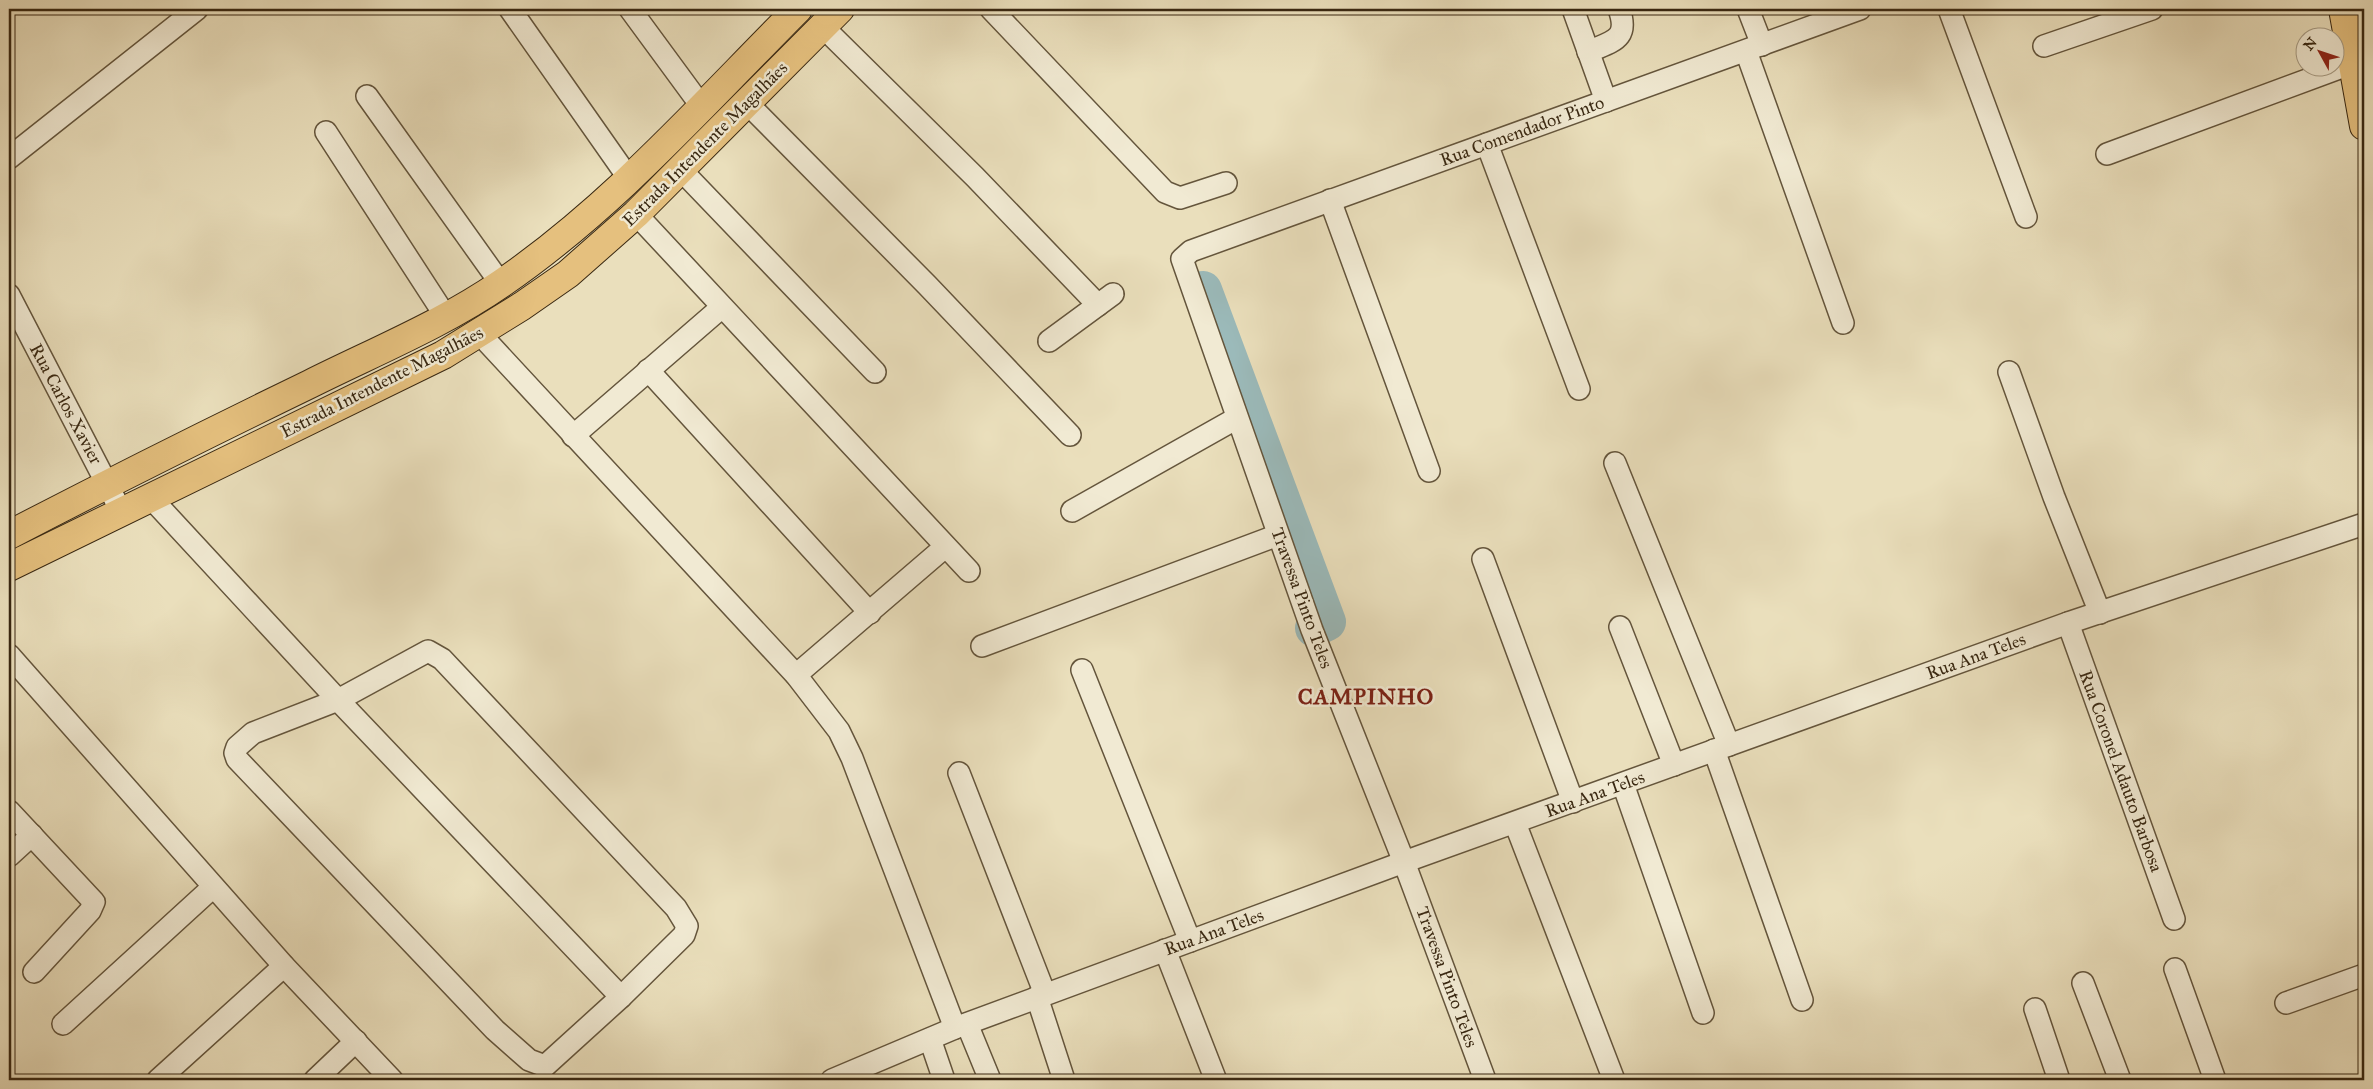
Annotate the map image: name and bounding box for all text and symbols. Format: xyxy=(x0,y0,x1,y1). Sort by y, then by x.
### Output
north arrow xyxy=(2296,28,2346,78)
text: N xyxy=(2300,34,2321,54)
street label: Estrada Intendente Magalhães xyxy=(618,57,793,232)
street label: Rua Comendador Pinto xyxy=(1437,91,1607,171)
street label: Estrada Intendente Magalhães xyxy=(277,321,487,444)
street label: Rua Carlos Xavier xyxy=(25,340,107,468)
street label: Travessa Pinto Teles xyxy=(1266,525,1338,671)
street label: Rua Ana Teles xyxy=(1923,628,2029,684)
street label: Rua Coronel Adauto Barbosa xyxy=(2074,667,2168,875)
district label: CAMPINHO xyxy=(1298,683,1434,710)
street label: Rua Ana Teles xyxy=(1542,766,1648,822)
street label: Rua Ana Teles xyxy=(1161,904,1267,960)
street label: Travessa Pinto Teles xyxy=(1411,904,1483,1050)

